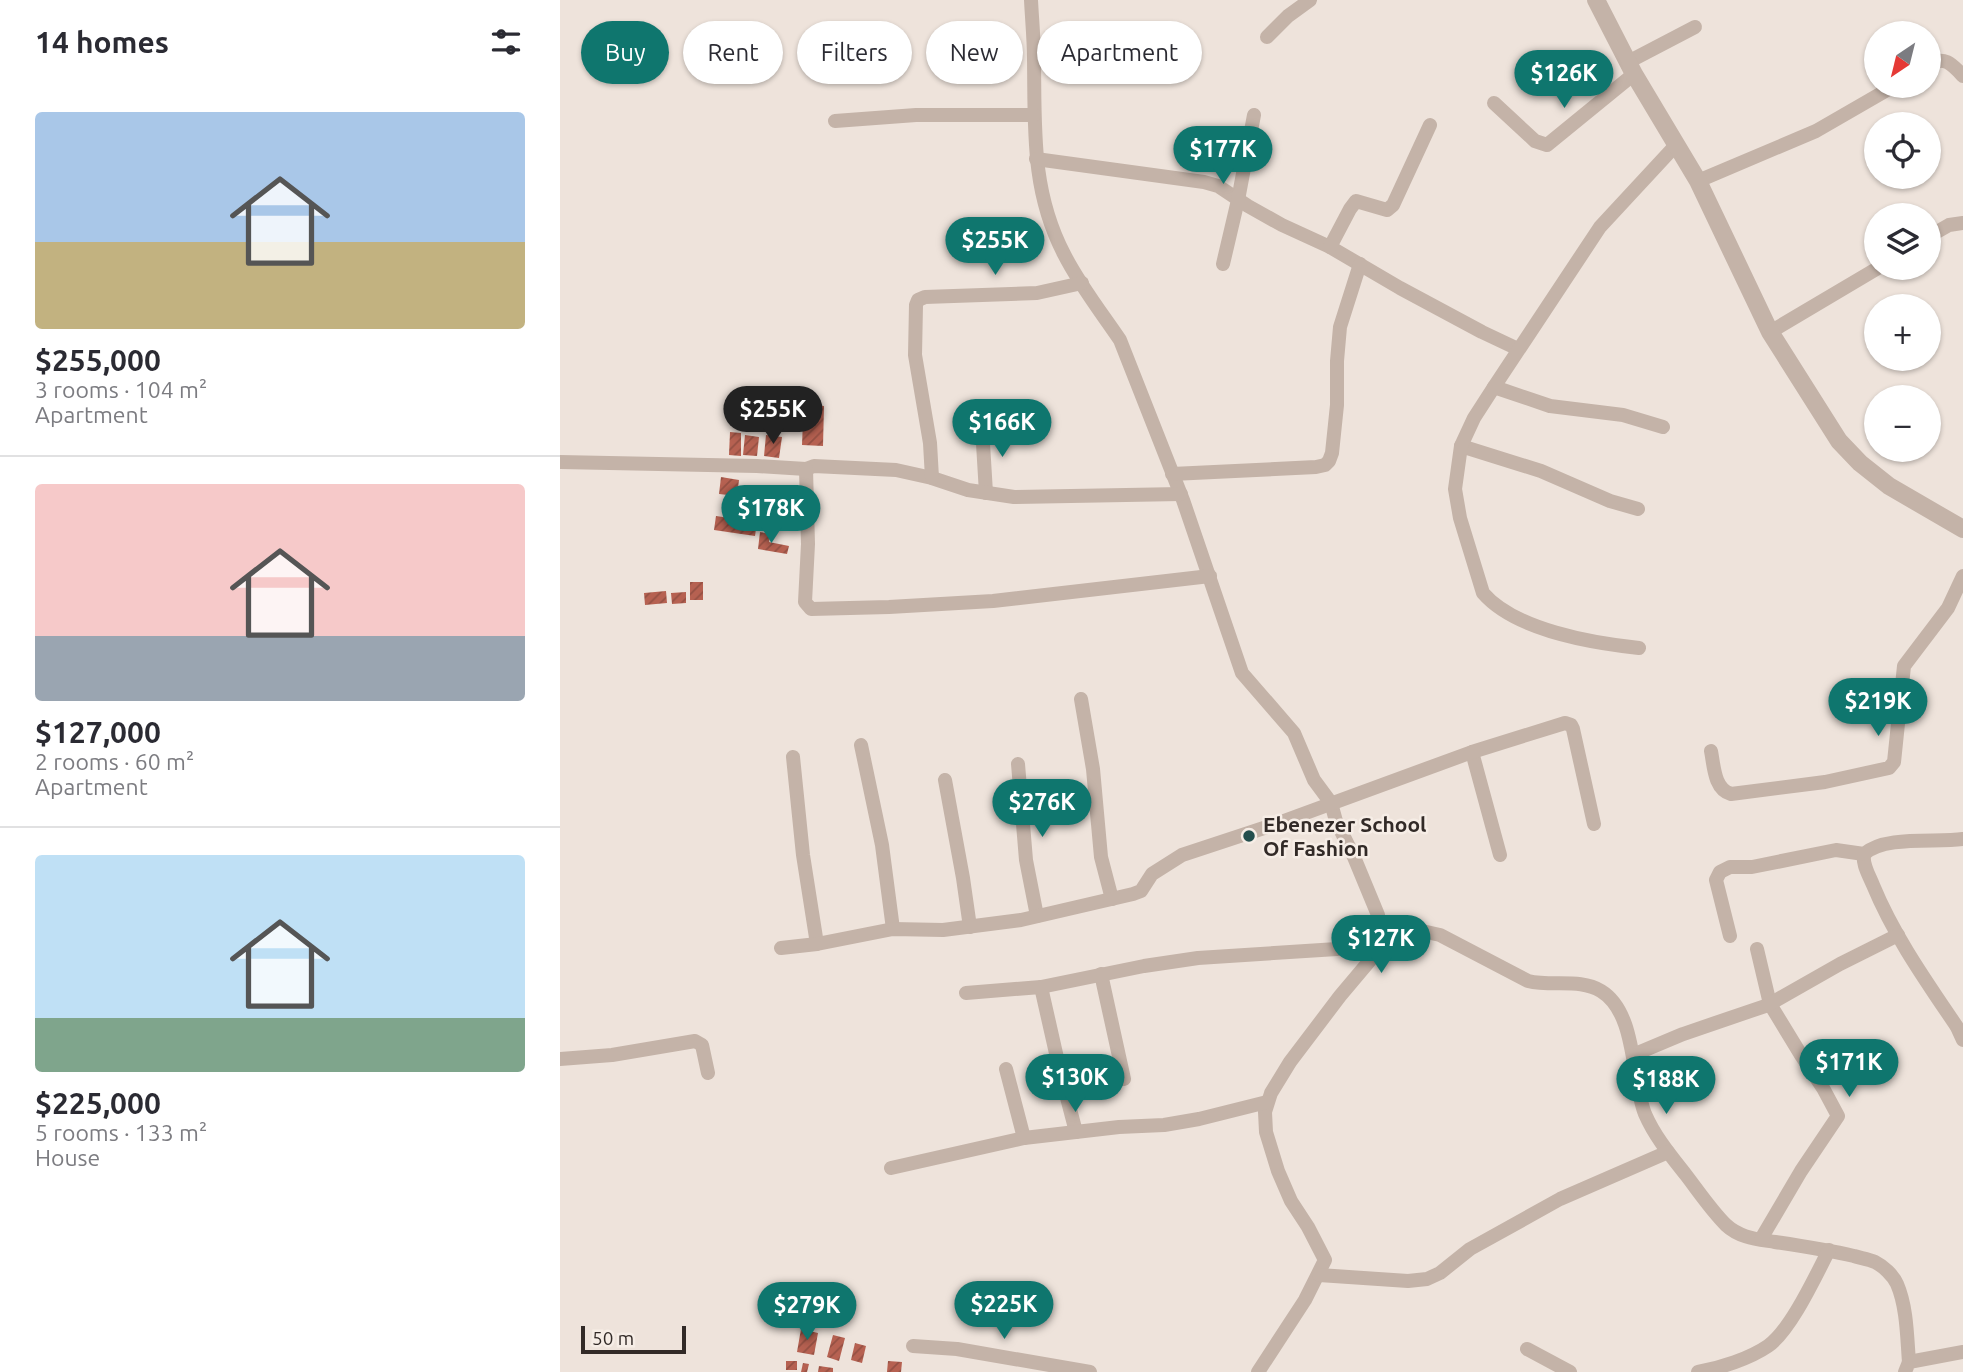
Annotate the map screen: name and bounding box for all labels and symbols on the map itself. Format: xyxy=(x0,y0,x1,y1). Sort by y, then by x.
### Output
north arrow xyxy=(1864,21,1941,98)
pin: $126K xyxy=(1515,50,1613,110)
pin: $177K xyxy=(1174,127,1272,186)
pin: $255K xyxy=(946,218,1044,277)
pin: $255K xyxy=(724,386,822,446)
pin: $166K xyxy=(953,400,1051,459)
pin: $178K xyxy=(722,486,820,545)
pin: $219K xyxy=(1829,678,1927,738)
pin: $276K xyxy=(993,780,1091,839)
place label: Ebenezer School Of Fashion xyxy=(1263,812,1426,860)
marker: Ebenezer School Of Fashion xyxy=(1241,828,1257,844)
pin: $127K xyxy=(1332,916,1430,975)
pin: $171K xyxy=(1800,1040,1898,1099)
pin: $130K xyxy=(1026,1054,1124,1114)
pin: $188K xyxy=(1617,1056,1715,1116)
pin: $279K xyxy=(758,1282,856,1342)
pin: $225K xyxy=(955,1282,1053,1341)
scale bar xyxy=(581,1323,686,1355)

